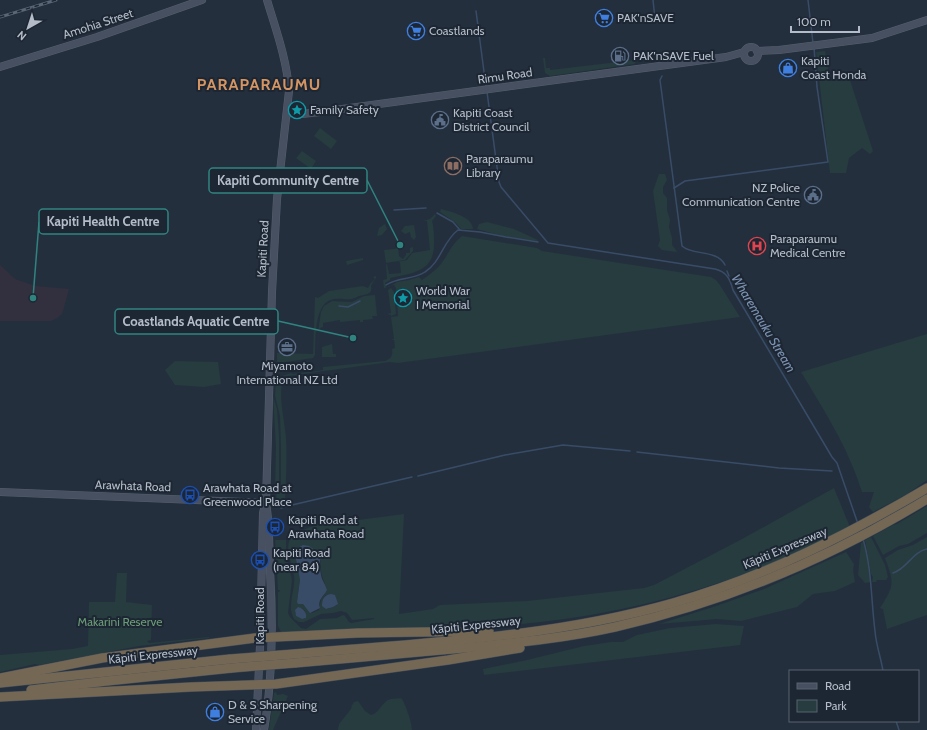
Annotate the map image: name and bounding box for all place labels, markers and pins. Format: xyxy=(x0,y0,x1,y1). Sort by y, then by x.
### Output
supermarket icon: PAK'nSAVE xyxy=(594,8,614,28)
place label: PAK'nSAVE xyxy=(617,10,674,25)
supermarket icon: Coastlands xyxy=(406,21,426,41)
place label: Coastlands xyxy=(429,23,485,38)
fuel station icon: PAK'nSAVE Fuel xyxy=(610,46,630,66)
place label: PAK'nSAVE Fuel xyxy=(633,48,714,63)
place label: Kapiti Coast Honda xyxy=(801,53,867,82)
shop icon: Kapiti Coast Honda xyxy=(778,58,798,78)
place icon: Family Safety xyxy=(287,100,307,120)
place label: Family Safety xyxy=(310,102,379,117)
place label: Kapiti Coast District Council xyxy=(453,105,530,134)
public building icon: Kapiti Coast District Council xyxy=(430,110,450,130)
place label: Paraparaumu Library xyxy=(466,151,533,180)
library icon: Paraparaumu Library xyxy=(443,156,463,176)
callout: Kapiti Community Centre xyxy=(209,168,367,193)
place label: NZ Police Communication Centre xyxy=(682,180,800,209)
public building icon: NZ Police Communication Centre xyxy=(803,185,823,205)
callout: Kapiti Health Centre xyxy=(39,209,168,234)
place label: Paraparaumu Medical Centre xyxy=(770,231,846,260)
hospital icon: Paraparaumu Medical Centre xyxy=(747,236,767,256)
place label: World War I Memorial xyxy=(416,283,470,312)
place icon: World War I Memorial xyxy=(393,288,413,308)
callout: Coastlands Aquatic Centre xyxy=(115,309,278,334)
office icon: Miyamoto International NZ Ltd xyxy=(277,337,297,357)
place label: Miyamoto International NZ Ltd xyxy=(236,358,338,387)
place label: Arawhata Road at Greenwood Place xyxy=(203,480,292,509)
bus stop icon: Arawhata Road at Greenwood Place xyxy=(180,485,200,505)
place label: Kapiti Road at Arawhata Road xyxy=(288,512,364,541)
bus stop icon: Kapiti Road at Arawhata Road xyxy=(265,517,285,537)
place label: Kapiti Road (near 84) xyxy=(273,545,330,574)
bus stop icon: Kapiti Road (near 84) xyxy=(250,550,270,570)
place label: D & S Sharpening Service xyxy=(228,697,318,726)
shop icon: D & S Sharpening Service xyxy=(205,702,225,722)

